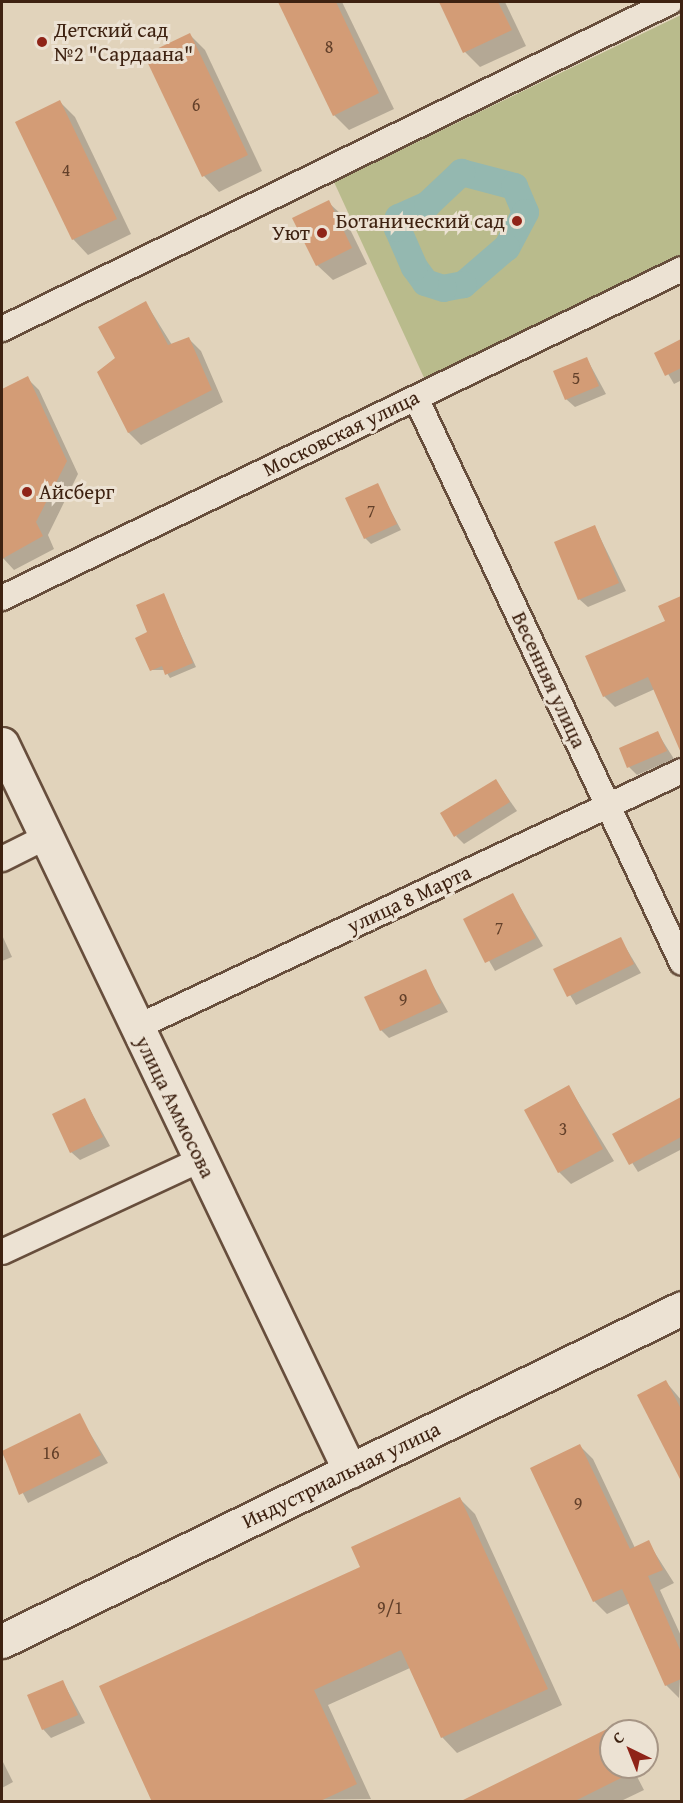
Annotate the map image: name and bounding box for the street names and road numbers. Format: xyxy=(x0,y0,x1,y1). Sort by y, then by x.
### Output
street label: Московская улица xyxy=(259,384,423,482)
street label: Весенняя улица xyxy=(506,608,592,752)
street label: улица 8 Марта xyxy=(343,859,475,939)
street label: улица Аммосова xyxy=(130,1032,220,1182)
street label: Индустриальная улица xyxy=(238,1416,444,1534)

